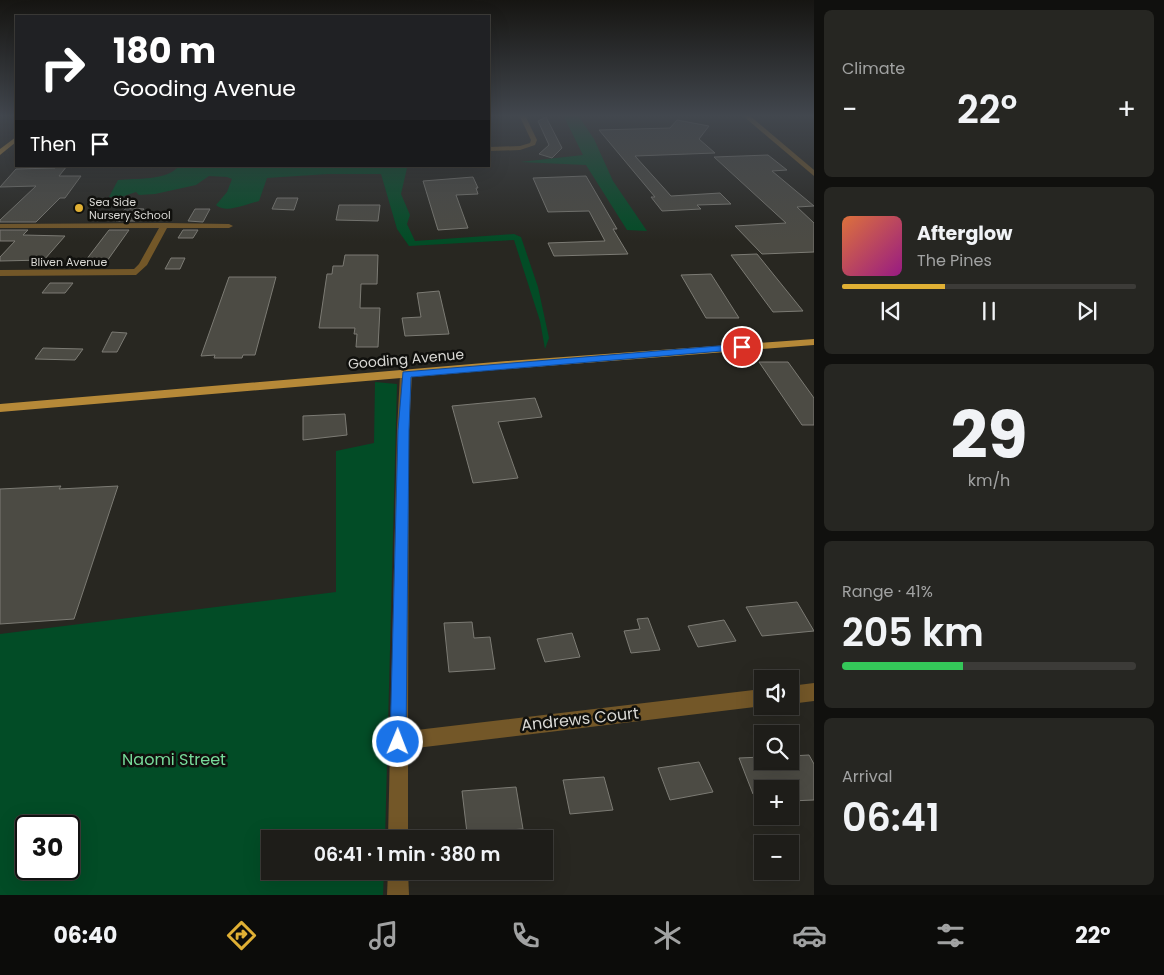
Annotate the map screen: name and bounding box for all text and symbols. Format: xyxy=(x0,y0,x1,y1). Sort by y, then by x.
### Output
text: 180 m xyxy=(113,26,216,75)
icon: right xyxy=(30,35,95,100)
text: Climate xyxy=(842,57,905,80)
text: Gooding Avenue xyxy=(113,73,296,104)
text: 22° xyxy=(957,83,1017,136)
text: − xyxy=(842,90,857,129)
text: + xyxy=(1117,90,1136,129)
icon: arrive xyxy=(86,130,114,158)
text: Then xyxy=(30,131,76,158)
place label: Sea Side Nursery School xyxy=(89,194,171,223)
marker: Sea Side Nursery School xyxy=(73,202,85,214)
text: Afterglow xyxy=(917,220,1012,247)
text: The Pines xyxy=(917,249,992,272)
street label: Bliven Avenue xyxy=(31,254,107,270)
icon: previous xyxy=(877,297,905,325)
icon: pause xyxy=(975,297,1003,325)
icon: next xyxy=(1073,297,1101,325)
pin xyxy=(721,326,763,368)
icon: arrive xyxy=(728,333,756,361)
street label: Gooding Avenue xyxy=(347,344,465,374)
text: 29 xyxy=(950,390,1028,481)
text: km/h xyxy=(968,469,1010,492)
text: Range · 41% xyxy=(842,580,933,603)
text: 205 km xyxy=(842,606,984,659)
map controls xyxy=(754,670,799,880)
button: sound xyxy=(754,670,799,715)
street label: Andrews Court xyxy=(520,701,640,737)
position arrow xyxy=(371,715,423,767)
button: search xyxy=(754,725,799,770)
park label: Naomi Street xyxy=(122,748,226,771)
text: Arrival xyxy=(842,765,892,788)
button: + xyxy=(754,780,799,825)
text: 06:41 xyxy=(842,791,940,844)
speed limit sign: 30 xyxy=(15,815,80,880)
button: − xyxy=(754,835,799,880)
text: 06:41 · 1 min · 380 m xyxy=(314,841,500,868)
icon: directions xyxy=(224,918,259,953)
icon: music xyxy=(366,918,401,953)
icon: phone xyxy=(508,918,543,953)
icon: climate xyxy=(650,918,685,953)
icon: car xyxy=(792,918,827,953)
icon: filters xyxy=(933,918,968,953)
text: 06:40 xyxy=(53,920,117,951)
text: 22° xyxy=(1075,920,1111,951)

